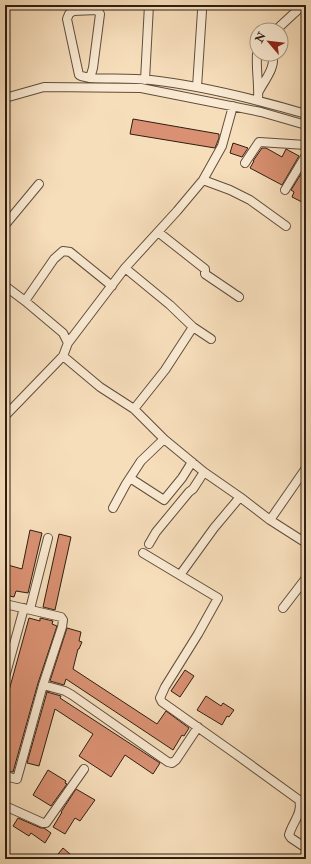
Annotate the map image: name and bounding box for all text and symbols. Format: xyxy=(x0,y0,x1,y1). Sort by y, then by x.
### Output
north arrow xyxy=(249,22,289,62)
text: N xyxy=(252,29,269,46)

